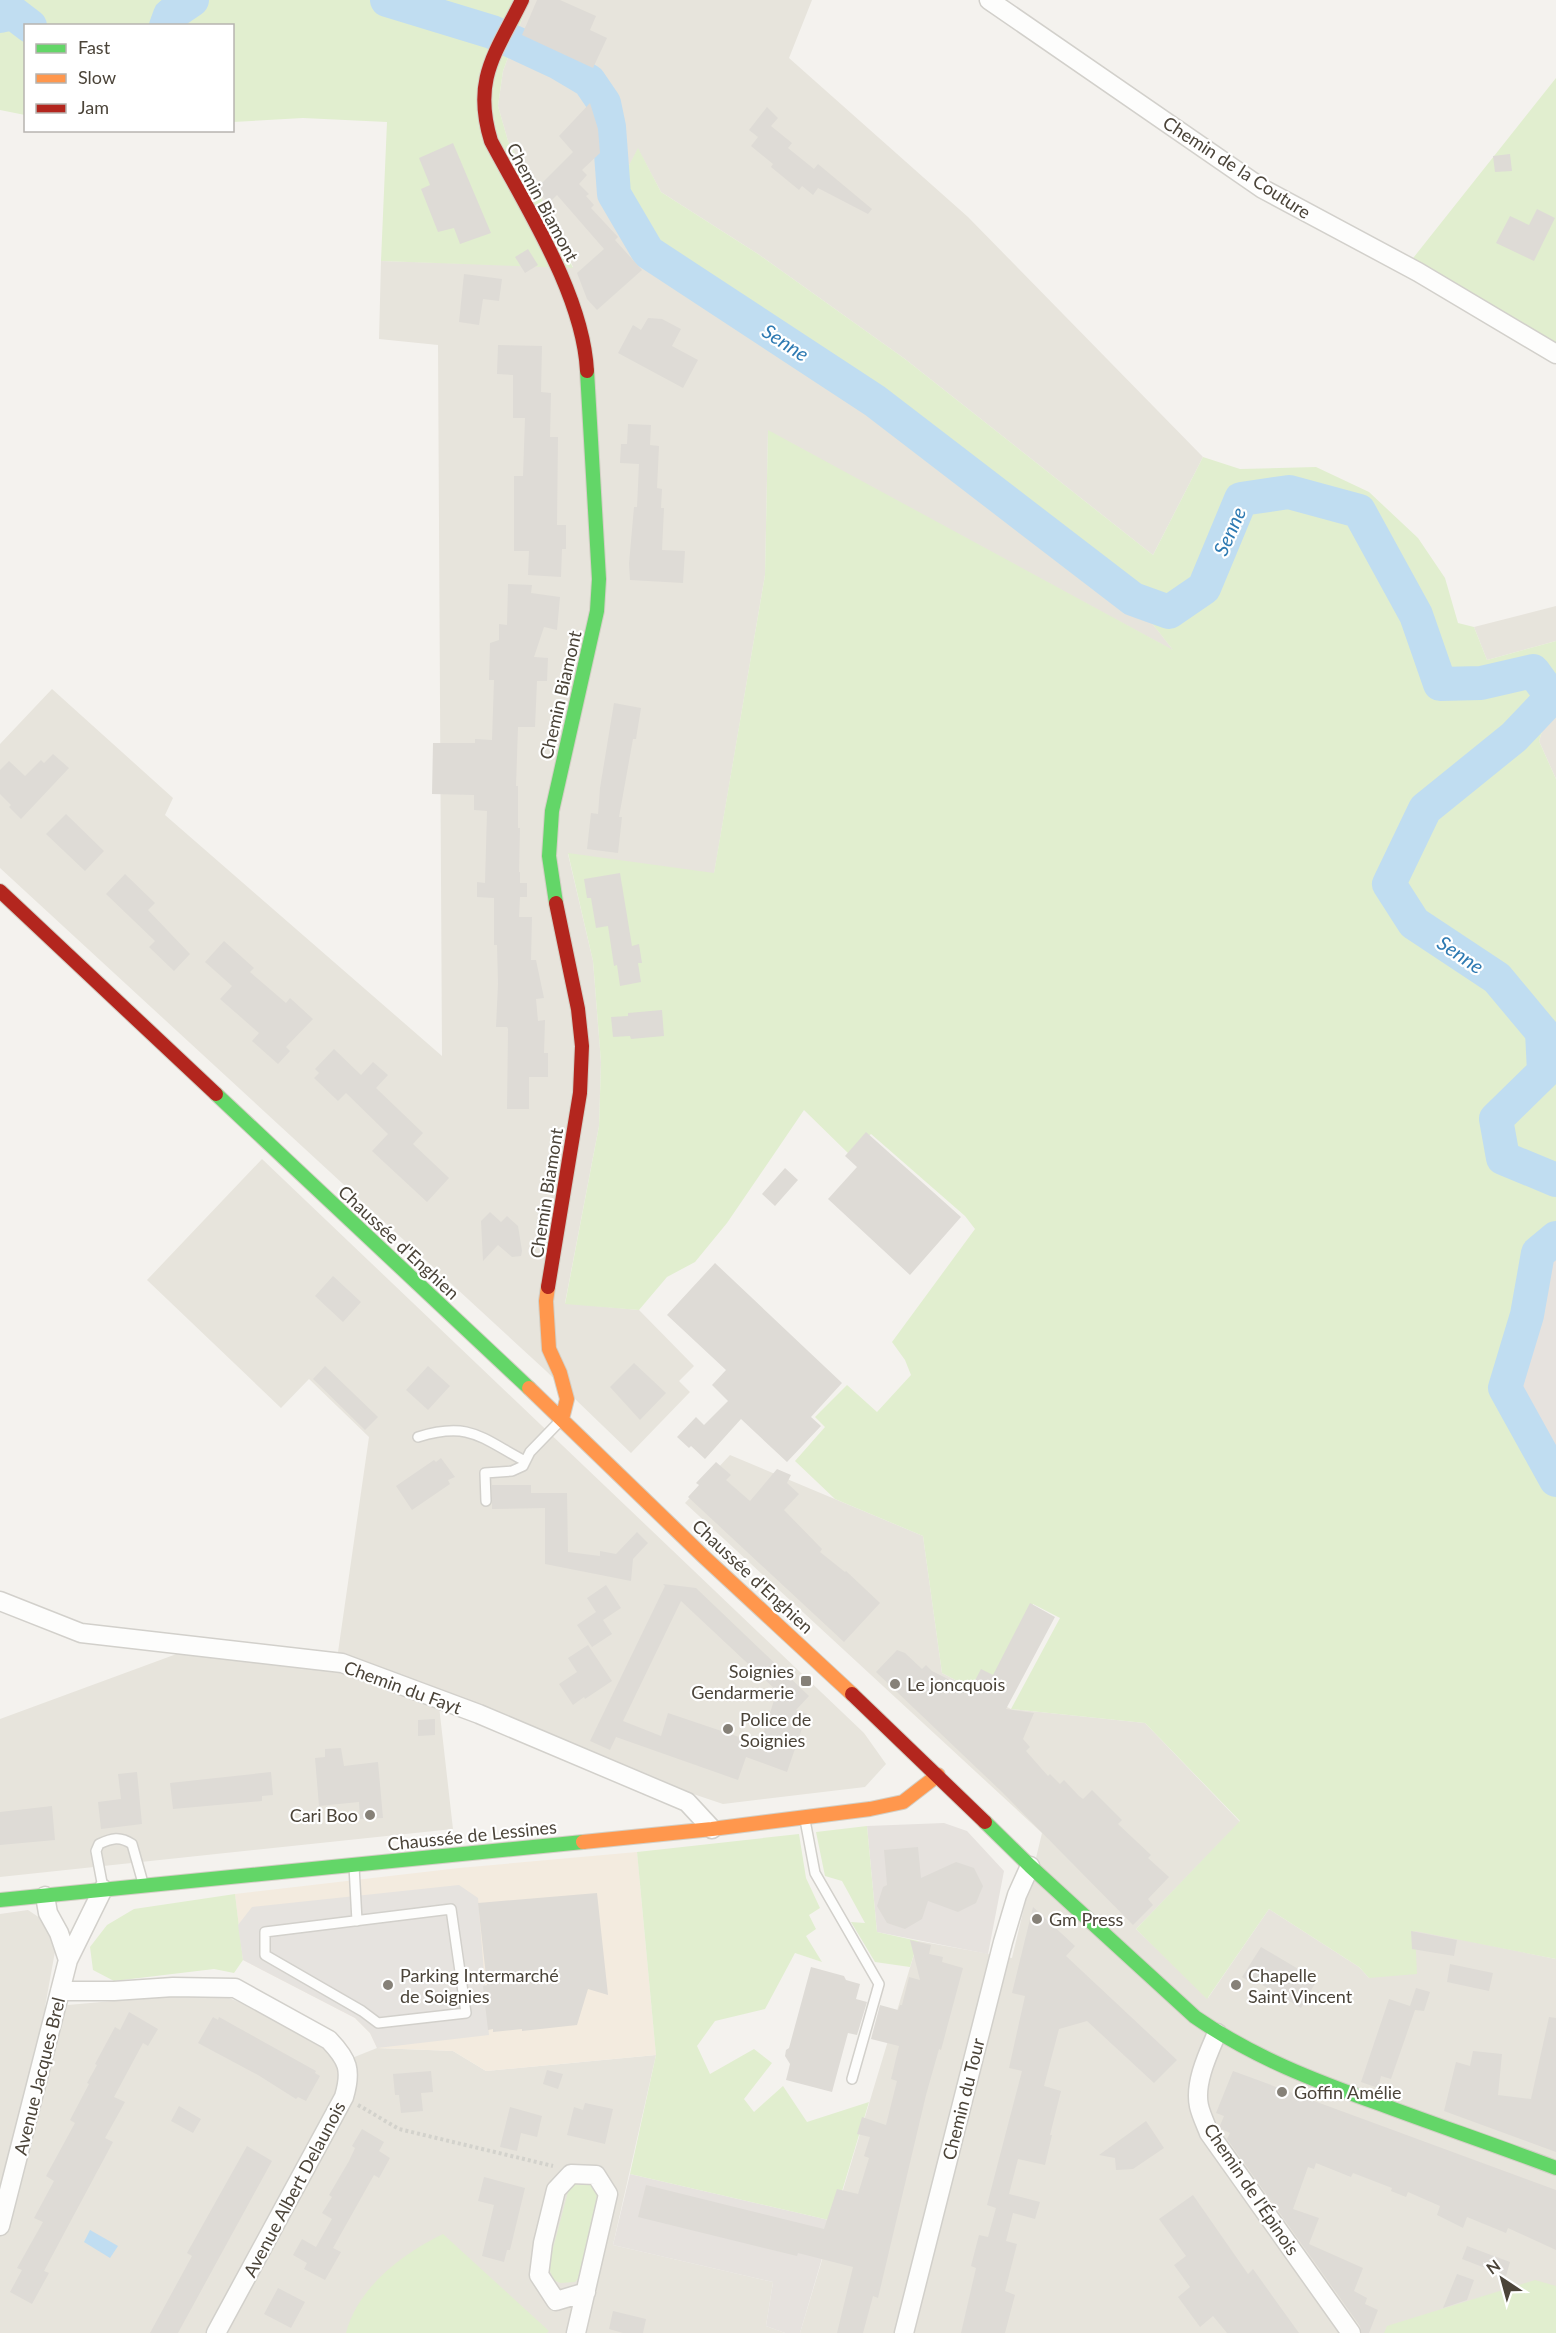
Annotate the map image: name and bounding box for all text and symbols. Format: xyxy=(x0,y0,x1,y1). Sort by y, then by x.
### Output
legend xyxy=(24,24,234,132)
text: Fast xyxy=(78,36,111,58)
text: Slow xyxy=(78,66,116,88)
text: Jam xyxy=(78,96,109,118)
street label: Chemin de la Couture xyxy=(1159,111,1315,223)
street label: Chemin Biamont xyxy=(502,139,584,266)
water label: Senne xyxy=(758,318,814,366)
water label: Senne xyxy=(1208,503,1250,559)
street label: Chemin Biamont xyxy=(534,628,586,762)
water label: Senne xyxy=(1433,930,1489,978)
street label: Chemin Biamont xyxy=(525,1126,567,1260)
street label: Chaussée d'Enghien xyxy=(334,1180,464,1304)
street label: Chaussée d'Enghien xyxy=(688,1514,818,1638)
street label: Chemin du Fayt xyxy=(341,1656,465,1719)
place label: Soignies Gendarmerie xyxy=(691,1660,794,1703)
place label: Le joncquois xyxy=(907,1673,1005,1695)
marker: Soignies Gendarmerie xyxy=(799,1674,813,1688)
marker: Le joncquois xyxy=(888,1677,902,1691)
place label: Police de Soignies xyxy=(740,1708,811,1751)
marker: Police de Soignies xyxy=(721,1722,735,1736)
place label: Cari Boo xyxy=(290,1804,358,1826)
marker: Cari Boo xyxy=(363,1808,377,1822)
street label: Chaussée de Lessines xyxy=(386,1815,558,1855)
place label: Gm Press xyxy=(1049,1908,1124,1930)
marker: Gm Press xyxy=(1030,1912,1044,1926)
place label: Parking Intermarché de Soignies xyxy=(400,1964,559,2007)
place label: Chapelle Saint Vincent xyxy=(1248,1964,1353,2007)
marker: Parking Intermarché de Soignies xyxy=(381,1978,395,1992)
marker: Chapelle Saint Vincent xyxy=(1229,1978,1243,1992)
street label: Avenue Jacques Brel xyxy=(9,1995,69,2157)
street label: Chemin du Tour xyxy=(937,2035,989,2162)
place label: Goffin Amélie xyxy=(1294,2081,1402,2103)
marker: Goffin Amélie xyxy=(1275,2085,1289,2099)
street label: Avenue Albert Delaunois xyxy=(238,2097,350,2281)
street label: Chemin de l'Épinois xyxy=(1200,2119,1304,2259)
north arrow xyxy=(1472,2249,1532,2309)
text: N xyxy=(1482,2255,1503,2278)

